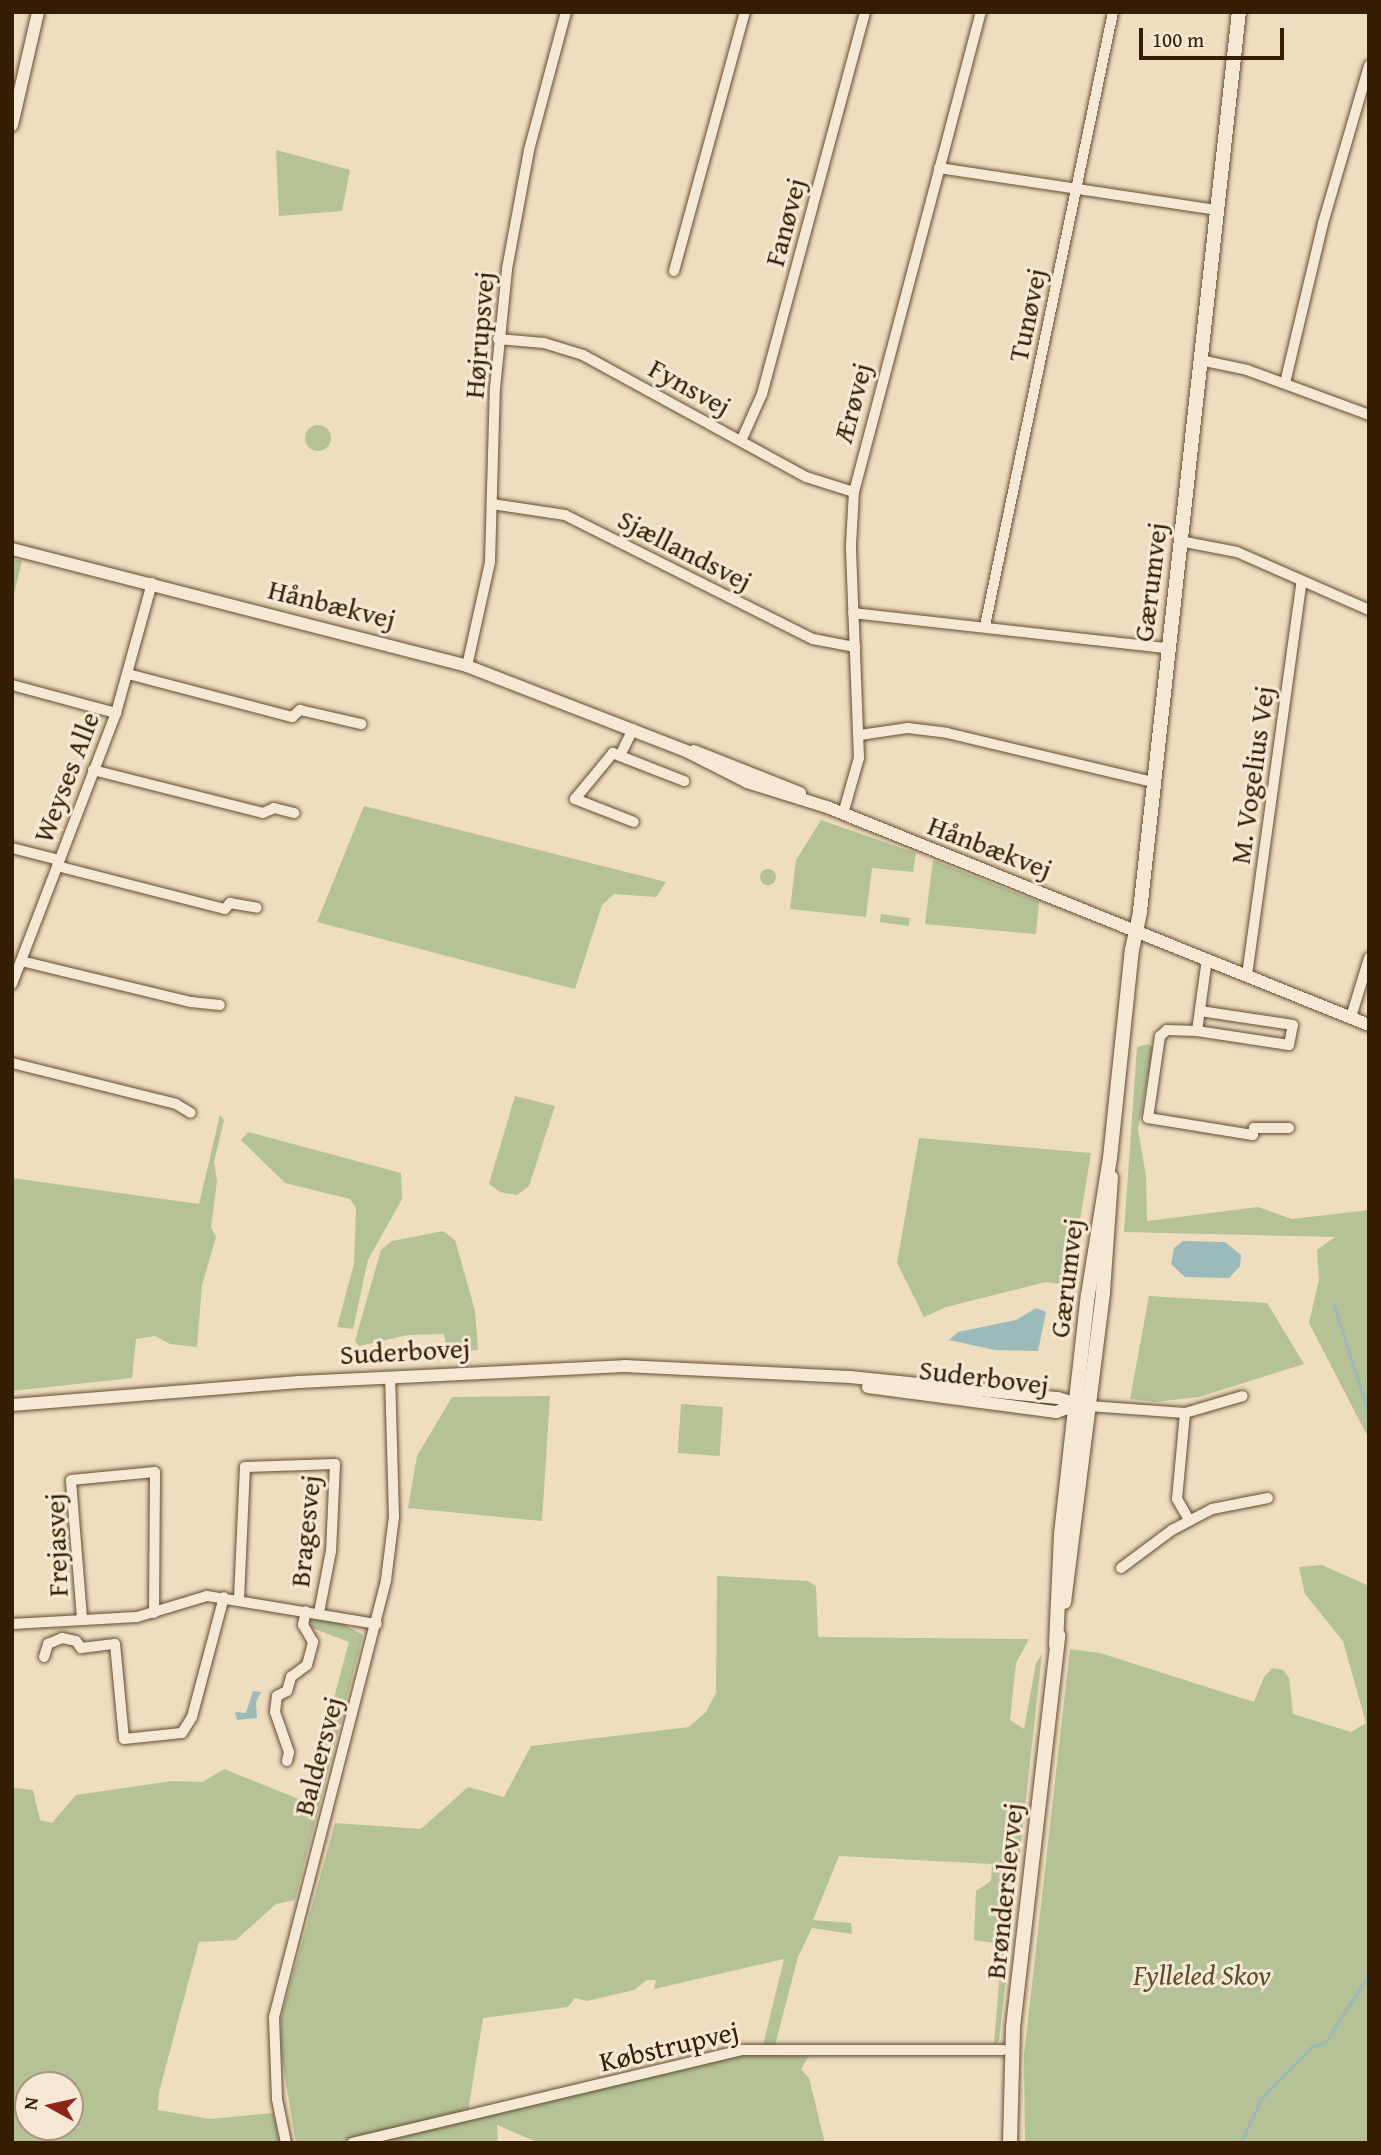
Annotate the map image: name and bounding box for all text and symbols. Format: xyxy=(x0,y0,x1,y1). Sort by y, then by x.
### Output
scale bar xyxy=(1143,14,1288,58)
text: 100 m xyxy=(1152,24,1204,55)
street label: Fanøvej xyxy=(757,174,813,270)
street label: Tunøvej xyxy=(1001,265,1053,365)
street label: Højrupsvej xyxy=(457,270,501,400)
street label: Fynsvej xyxy=(643,351,737,423)
street label: Ærøvej xyxy=(825,359,879,447)
street label: Sjællandsvej xyxy=(612,502,758,598)
street label: Gærumvej xyxy=(1126,521,1174,643)
street label: Hånbækvej xyxy=(265,572,399,636)
street label: M. Vogelius Vej xyxy=(1223,684,1281,866)
street label: Weyses Alle xyxy=(26,707,106,847)
street label: Hånbækvej xyxy=(923,808,1057,886)
street label: Gærumvej xyxy=(1042,1217,1090,1339)
street label: Suderbovej xyxy=(339,1331,471,1371)
street label: Suderbovej xyxy=(917,1352,1051,1402)
street label: Bragesvej xyxy=(282,1473,328,1589)
street label: Frejasvej xyxy=(37,1493,75,1597)
street label: Baldersvej xyxy=(286,1693,350,1819)
street label: Brønderslevvej xyxy=(978,1801,1030,1981)
park label: Fylleled Skov xyxy=(1133,1958,1271,1992)
street label: Købstrupvej xyxy=(596,2014,742,2078)
north arrow xyxy=(14,2071,84,2141)
text: N xyxy=(15,2095,45,2112)

